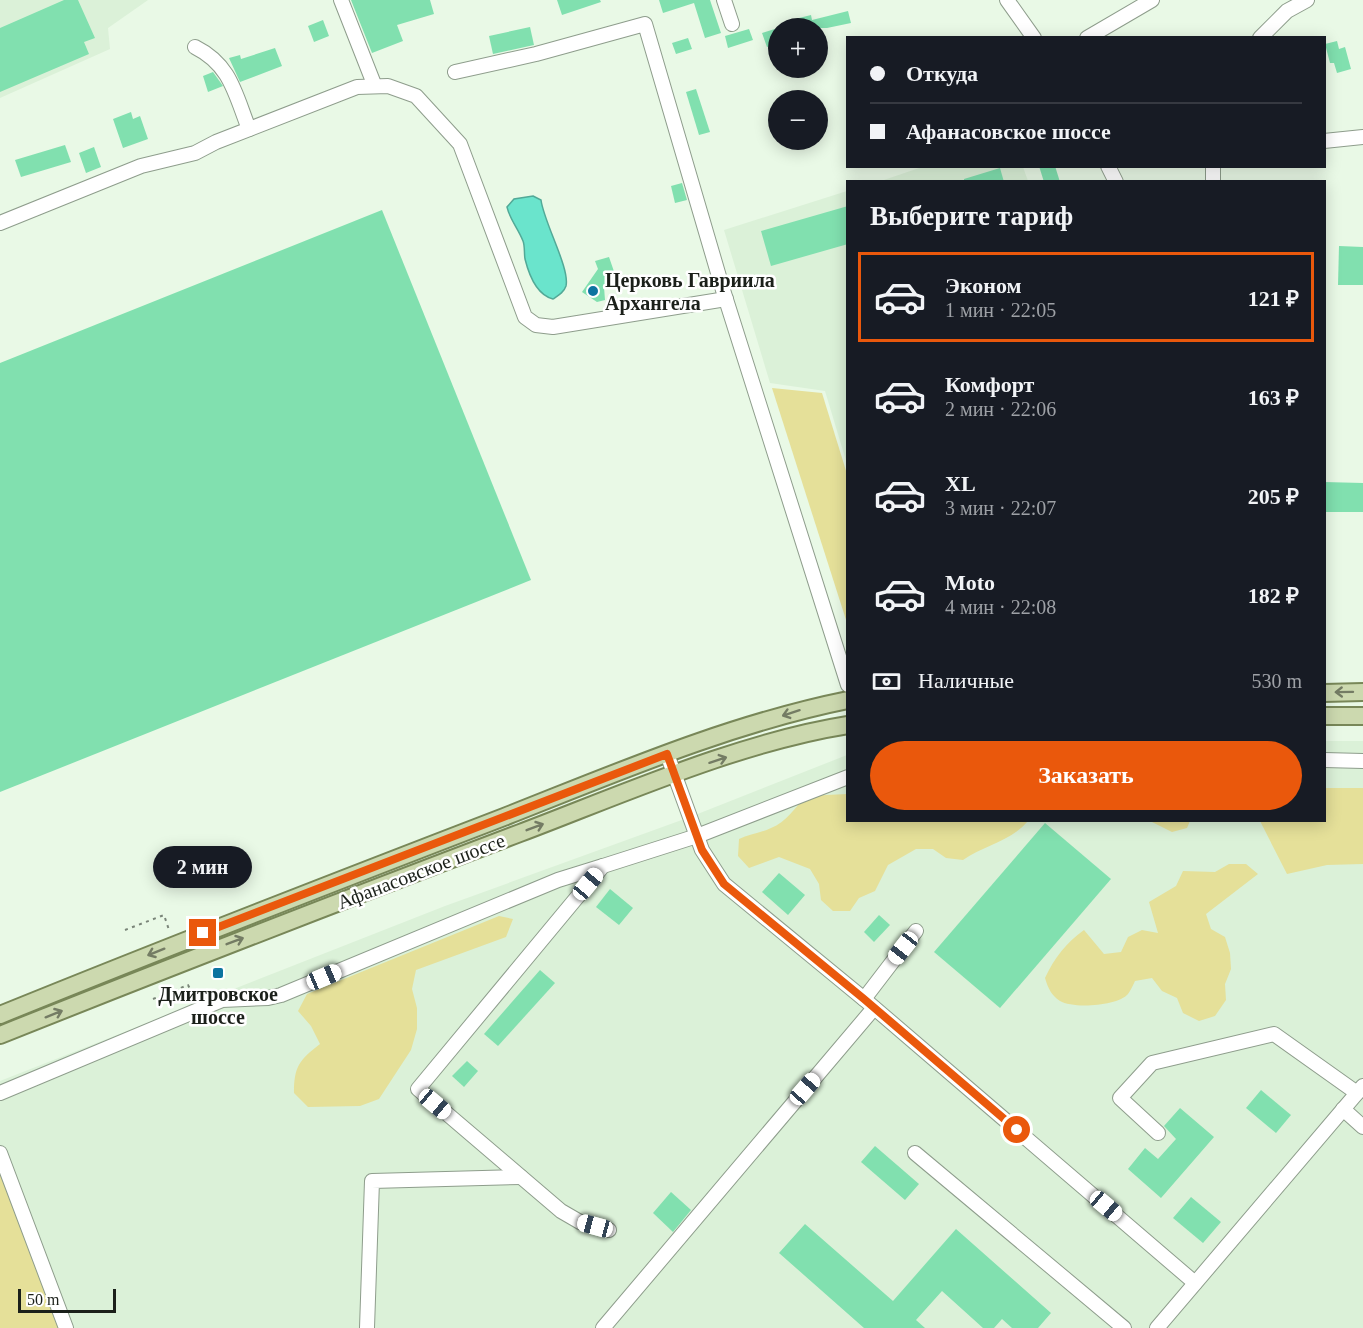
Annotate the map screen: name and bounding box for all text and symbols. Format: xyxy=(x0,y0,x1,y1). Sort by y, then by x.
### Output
map controls xyxy=(768,18,828,150)
button: + xyxy=(768,18,828,78)
text: Откуда xyxy=(906,61,978,86)
button: − xyxy=(768,90,828,150)
text: Афанасовское шоссе xyxy=(906,119,1111,144)
text: Выберите тариф xyxy=(870,201,1073,231)
place label: Церковь Гавриила Архангела xyxy=(605,269,775,315)
icon: car xyxy=(873,270,927,324)
text: Эконом xyxy=(945,273,1022,298)
marker: Церковь Гавриила Архангела xyxy=(586,284,600,298)
text: 121 ₽ xyxy=(1248,286,1299,311)
text: 1 мин · 22:05 xyxy=(945,299,1056,321)
icon: car xyxy=(873,369,927,423)
text: Комфорт xyxy=(945,372,1034,397)
text: 163 ₽ xyxy=(1248,385,1299,410)
text: 2 мин · 22:06 xyxy=(945,398,1056,420)
icon: car xyxy=(873,468,927,522)
text: XL xyxy=(945,471,976,496)
text: 205 ₽ xyxy=(1248,484,1299,509)
text: 3 мин · 22:07 xyxy=(945,497,1056,519)
icon: car xyxy=(873,567,927,621)
text: Moto xyxy=(945,570,995,595)
text: 182 ₽ xyxy=(1248,583,1299,608)
text: 4 мин · 22:08 xyxy=(945,596,1056,618)
icon: cash xyxy=(870,665,903,698)
text: Наличные xyxy=(918,668,1014,693)
text: 530 m xyxy=(1251,670,1302,692)
one-way arrow xyxy=(1334,687,1354,698)
one-way arrow xyxy=(782,708,801,719)
button: Заказать xyxy=(870,741,1302,810)
one-way arrow xyxy=(708,754,727,765)
one-way arrow xyxy=(526,821,544,832)
street label: Афанасовское шоссе xyxy=(334,829,508,914)
callout: 2 мин xyxy=(154,846,252,888)
text: 2 мин xyxy=(177,856,228,878)
car xyxy=(570,864,606,904)
route end xyxy=(189,919,216,946)
car xyxy=(885,928,921,968)
one-way arrow xyxy=(225,935,244,946)
one-way arrow xyxy=(147,947,166,958)
car xyxy=(304,962,344,992)
marker: Дмитровское шоссе xyxy=(211,966,225,980)
place label: Дмитровское шоссе xyxy=(158,983,278,1028)
one-way arrow xyxy=(45,1007,63,1018)
car xyxy=(786,1070,824,1108)
car xyxy=(415,1086,455,1122)
route start xyxy=(1003,1116,1030,1143)
car xyxy=(1086,1188,1126,1224)
car xyxy=(575,1213,615,1239)
scale bar xyxy=(18,1286,116,1314)
text: 50 m xyxy=(27,1291,59,1308)

